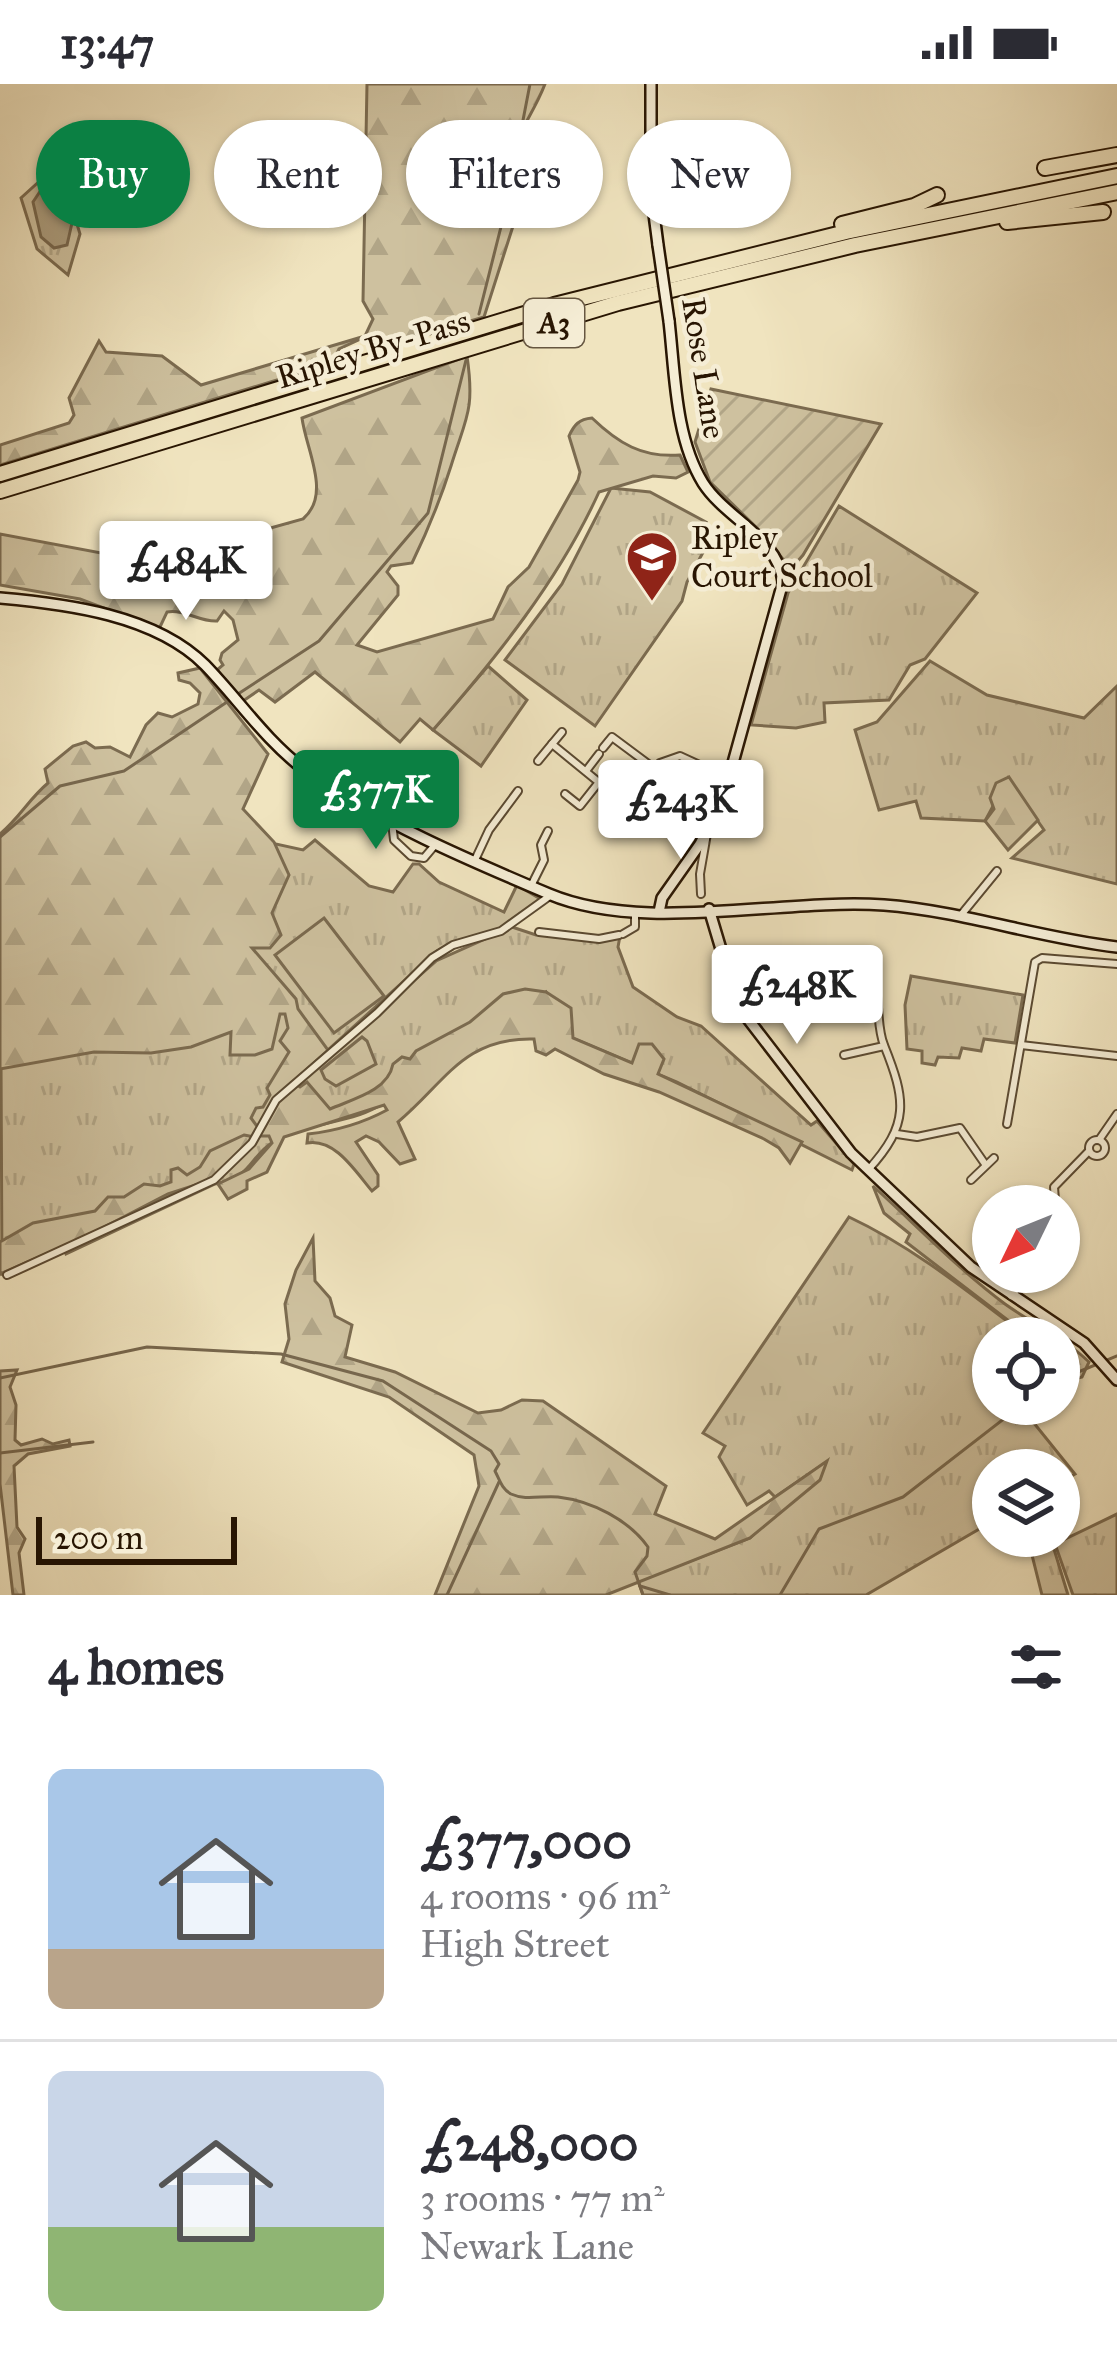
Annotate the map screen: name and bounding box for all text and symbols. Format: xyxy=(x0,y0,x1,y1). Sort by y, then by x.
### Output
text: 13:47 xyxy=(60,15,154,70)
chip: Buy xyxy=(36,120,190,228)
chip: Rent xyxy=(214,120,382,228)
chip: Filters xyxy=(406,120,603,228)
chip: New xyxy=(627,120,791,228)
street label: Rose Lane xyxy=(673,294,735,442)
road number: A3 xyxy=(524,299,584,347)
street label: Ripley By-Pass xyxy=(271,301,475,397)
place label: Ripley Court School xyxy=(691,518,873,596)
pin: £484K xyxy=(102,521,270,623)
school or university icon: Ripley Court School xyxy=(624,529,680,603)
text: £484K xyxy=(127,536,245,584)
pin: £377K xyxy=(292,750,460,852)
pin: £243K xyxy=(597,760,765,862)
text: £377K xyxy=(320,765,432,813)
text: £243K xyxy=(625,775,737,823)
pin: £248K xyxy=(713,945,881,1047)
text: £248K xyxy=(739,960,855,1008)
north arrow xyxy=(972,1185,1080,1293)
map controls xyxy=(972,1185,1080,1557)
button: locate xyxy=(972,1317,1080,1425)
button: layers xyxy=(972,1449,1080,1557)
scale bar xyxy=(36,1511,237,1564)
text: 200 m xyxy=(54,1518,144,1558)
icon: filters xyxy=(1003,1634,1069,1700)
text: 4 homes xyxy=(48,1636,224,1698)
text: £377,000 xyxy=(420,1810,632,1872)
icon: home xyxy=(144,1817,288,1961)
text: 4 rooms · 96 m² xyxy=(420,1872,670,1920)
text: High Street xyxy=(420,1920,610,1968)
text: £248,000 xyxy=(420,2112,638,2174)
icon: home xyxy=(144,2119,288,2263)
text: 3 rooms · 77 m² xyxy=(420,2174,665,2222)
text: Newark Lane xyxy=(420,2222,634,2270)

